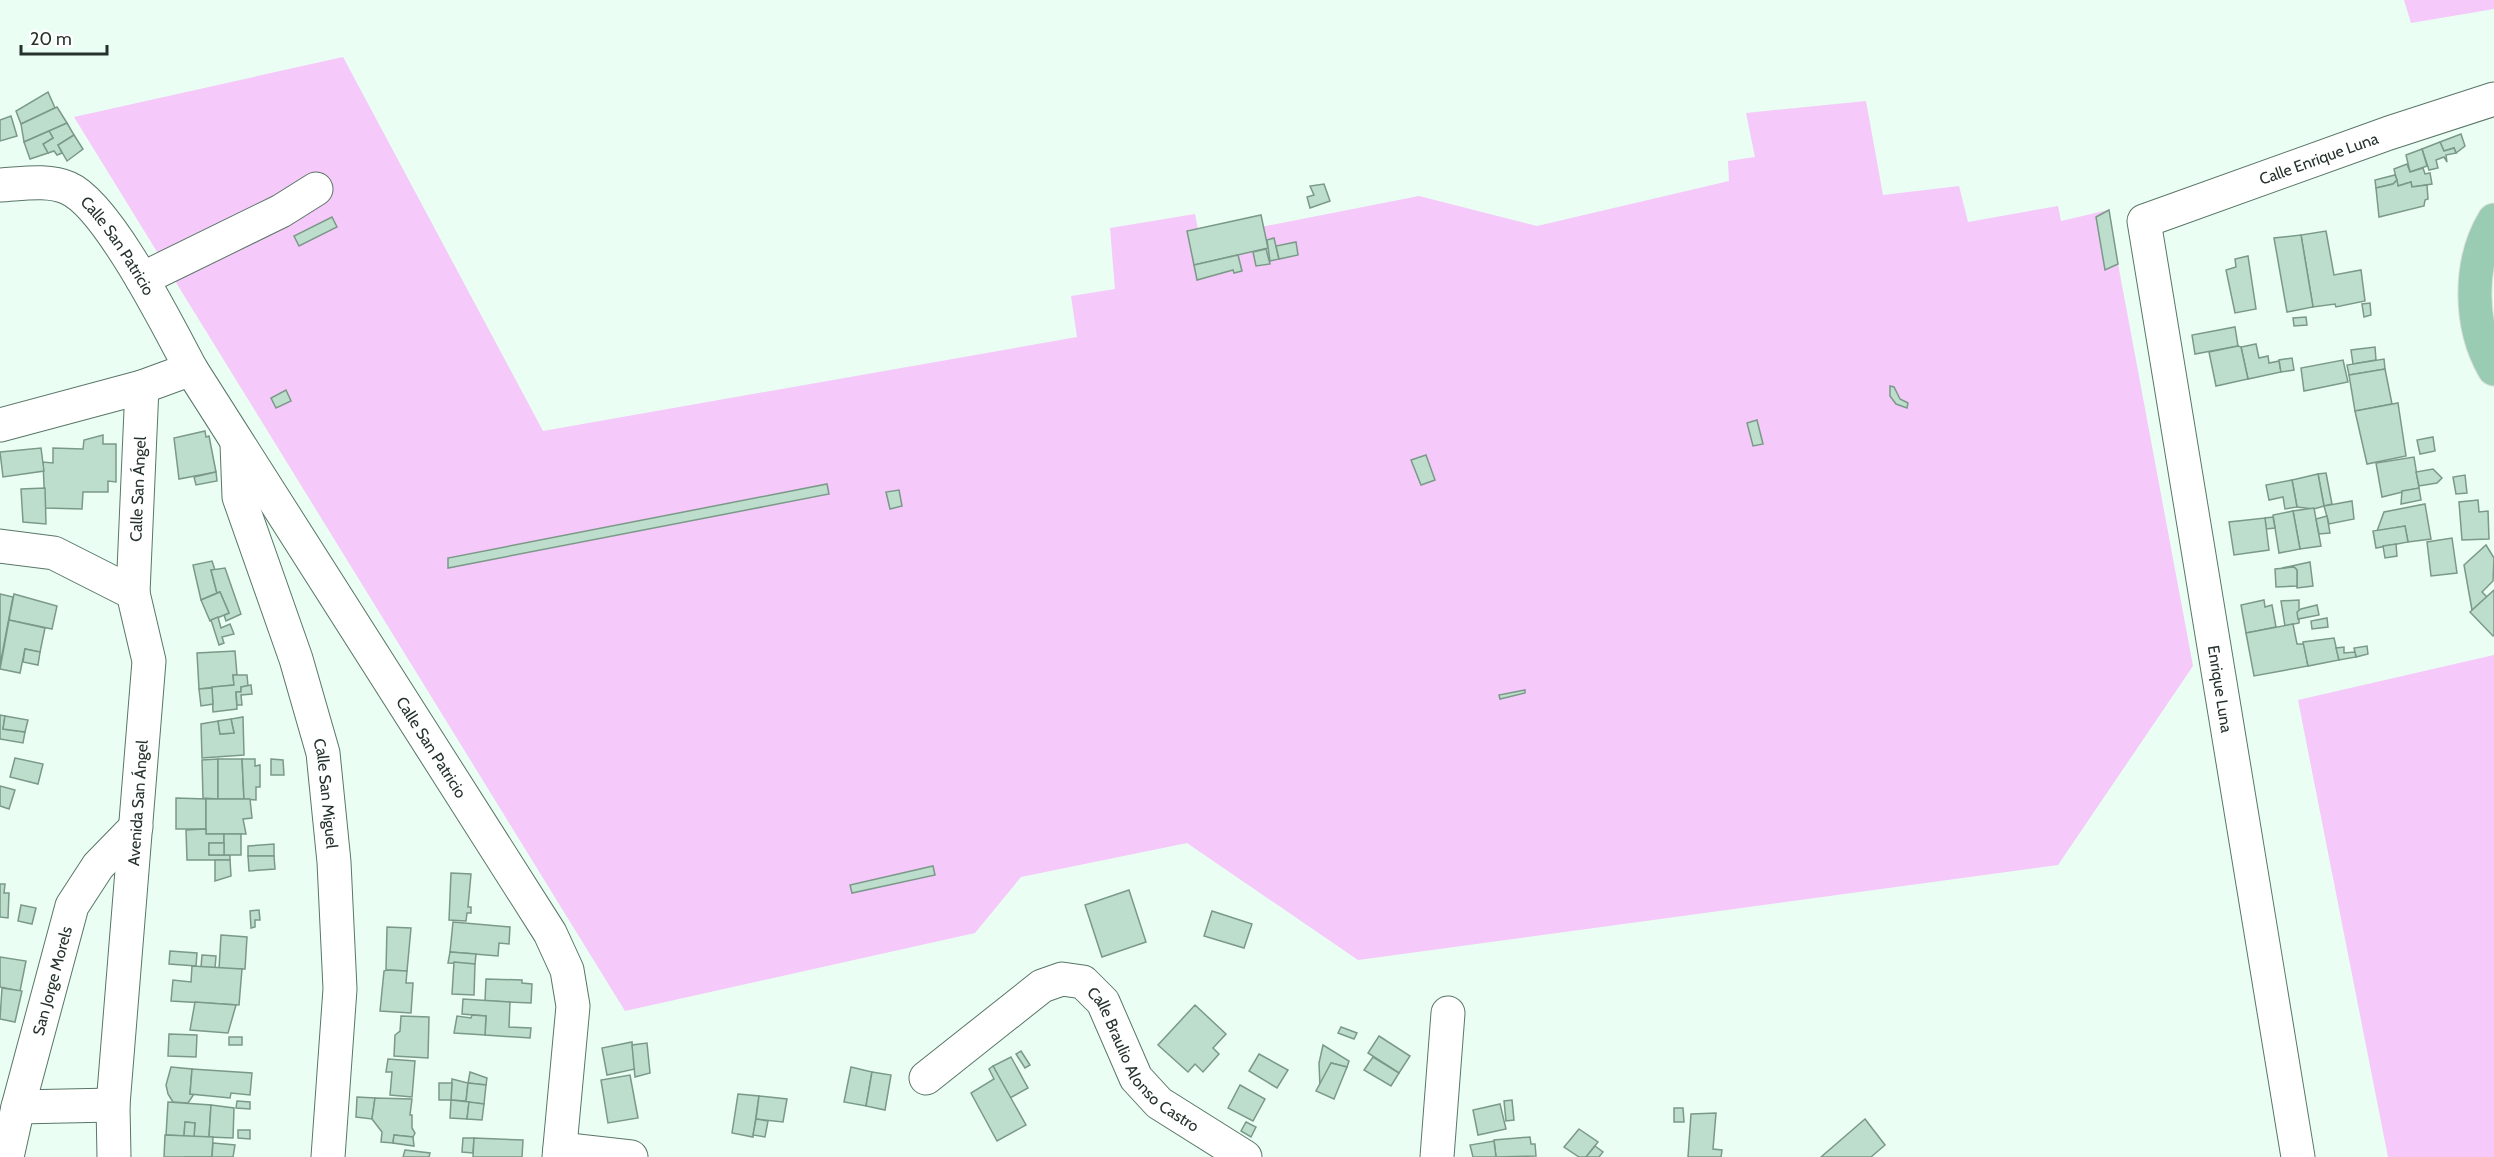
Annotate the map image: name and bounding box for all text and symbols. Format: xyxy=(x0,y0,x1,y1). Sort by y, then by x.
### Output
scale bar xyxy=(21,18,106,56)
text: 20 m xyxy=(30,28,72,50)
street label: Calle Enrique Luna xyxy=(2256,128,2381,188)
street label: Calle San Patricio xyxy=(77,192,159,299)
street label: Calle San Ángel xyxy=(126,436,149,542)
street label: Enrique Luna xyxy=(2204,644,2236,734)
street label: Calle San Patricio xyxy=(392,693,471,801)
street label: Calle San Miguel xyxy=(310,736,342,850)
street label: Avenida San Ángel xyxy=(124,739,152,867)
street label: San Jorge Morels xyxy=(28,924,76,1037)
street label: Calle Braulio Alonso Castro xyxy=(1084,983,1203,1135)

